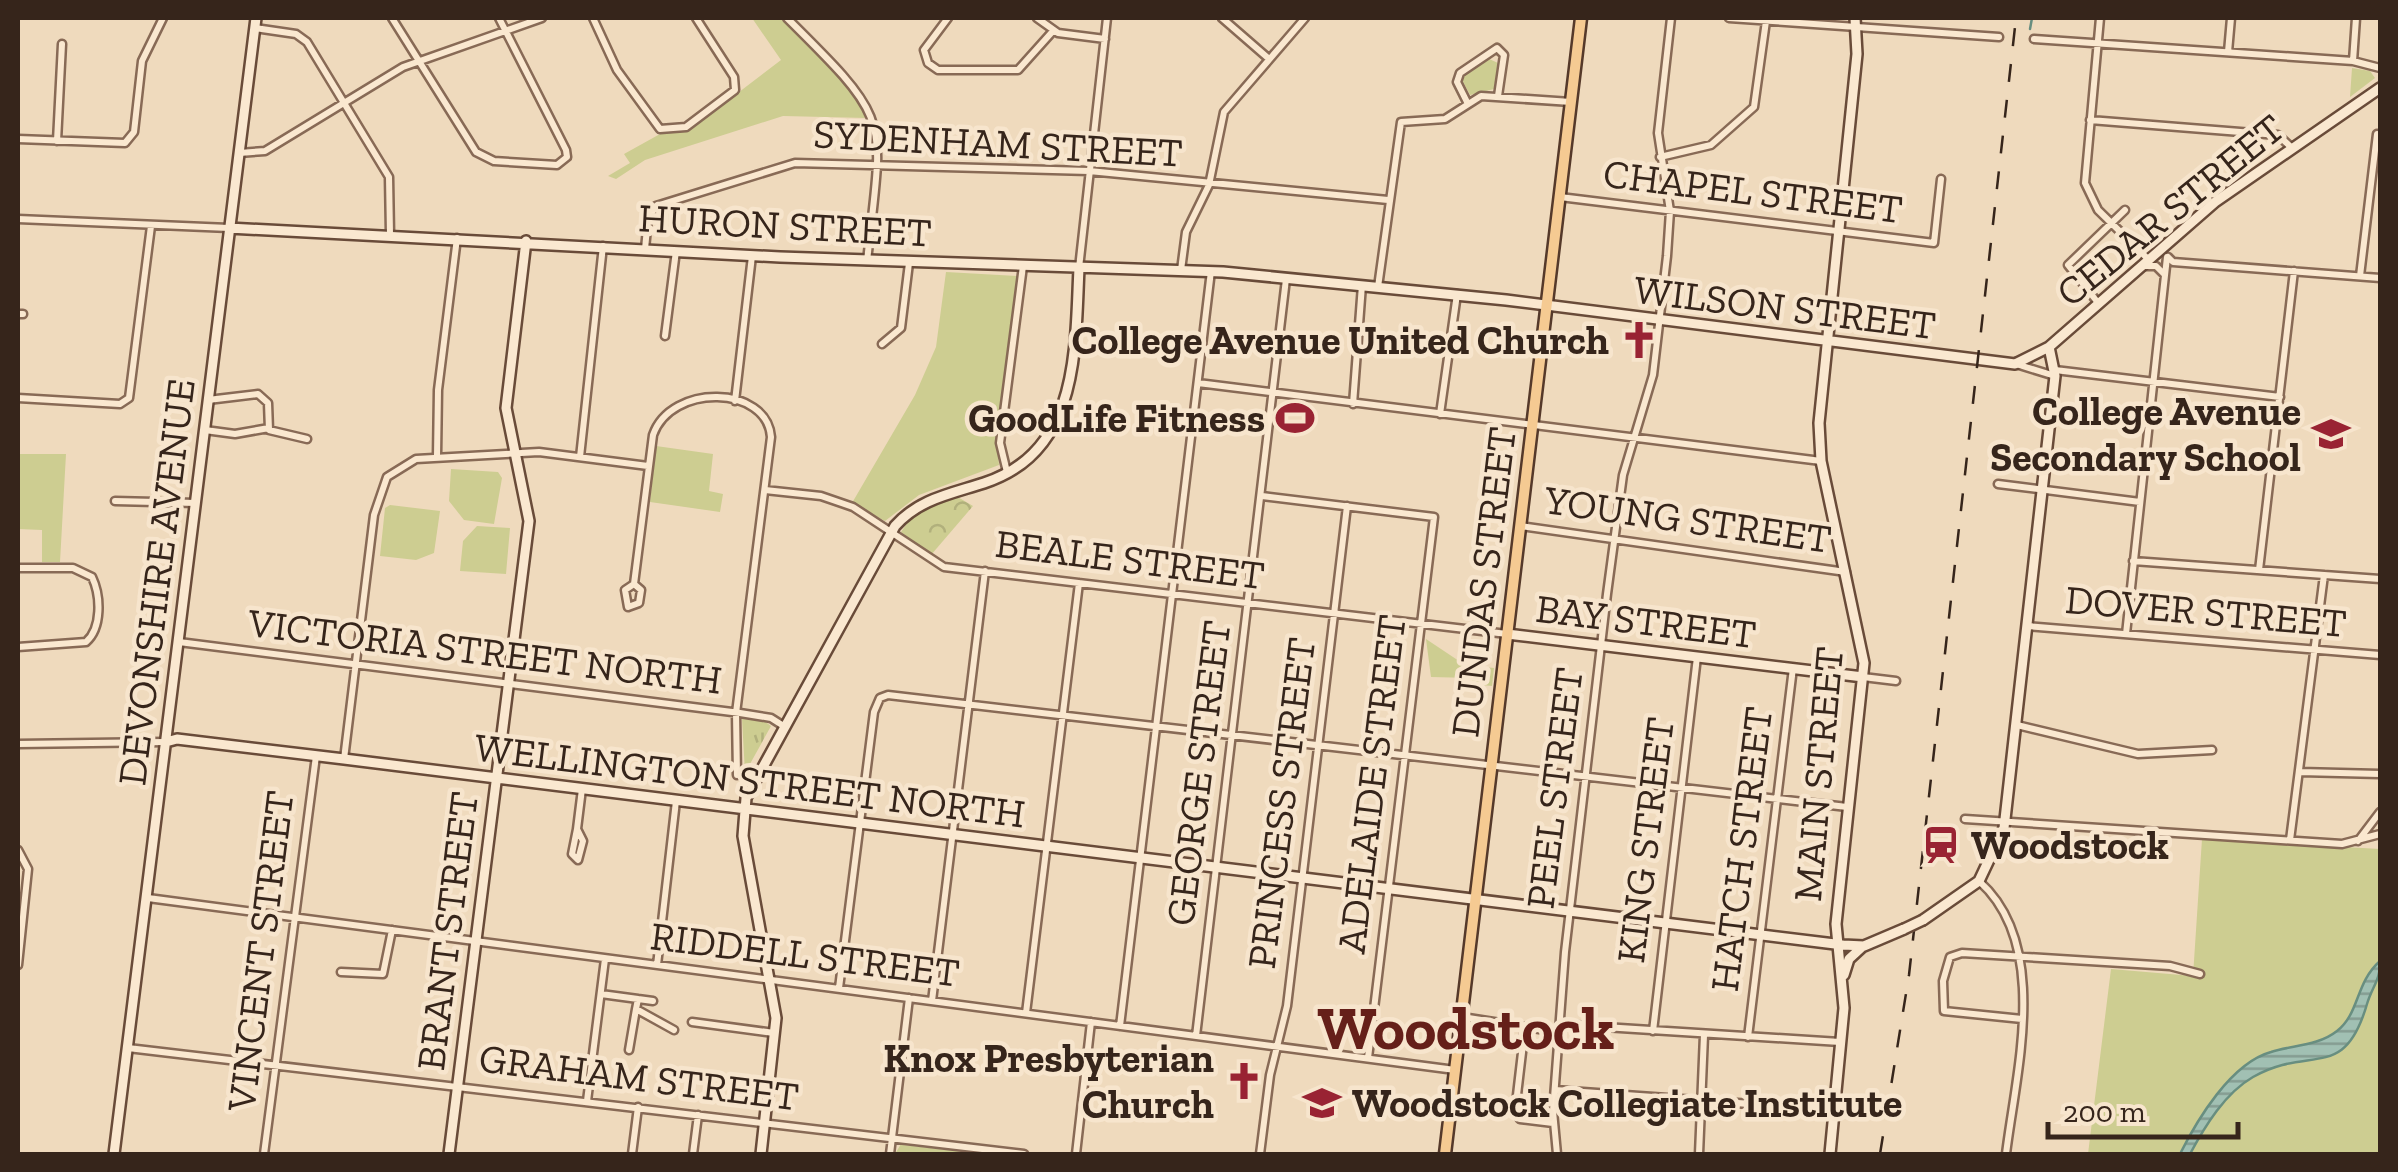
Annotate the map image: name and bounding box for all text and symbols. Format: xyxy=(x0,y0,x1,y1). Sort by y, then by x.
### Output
street label: CEDAR STREET xyxy=(2047,104,2293,316)
street label: SYDENHAM STREET xyxy=(812,109,1184,177)
street label: CHAPEL STREET xyxy=(1601,149,1905,233)
street label: HURON STREET xyxy=(637,193,933,257)
street label: WILSON STREET xyxy=(1632,265,1938,349)
place label: College Avenue United Church xyxy=(1072,316,1609,364)
church icon: College Avenue United Church xyxy=(1618,319,1660,361)
street label: DEVONSHIRE AVENUE xyxy=(107,376,205,788)
place label: College Avenue Secondary School xyxy=(1990,387,2301,481)
place label: GoodLife Fitness xyxy=(968,394,1265,442)
sports icon: GoodLife Fitness xyxy=(1274,397,1316,439)
school or university icon: College Avenue Secondary School xyxy=(2310,413,2352,455)
street label: DUNDAS STREET xyxy=(1440,424,1526,740)
street label: YOUNG STREET xyxy=(1541,475,1834,563)
street label: BEALE STREET xyxy=(993,519,1267,599)
street label: DOVER STREET xyxy=(2063,575,2349,647)
street label: BAY STREET xyxy=(1533,584,1759,658)
street label: VICTORIA STREET NORTH xyxy=(244,598,725,704)
street label: ADELAIDE STREET xyxy=(1326,612,1416,956)
street label: GEORGE STREET xyxy=(1155,618,1241,928)
street label: PRINCESS STREET xyxy=(1237,635,1325,971)
street label: MAIN STREET xyxy=(1783,645,1853,903)
street label: PEEL STREET xyxy=(1515,665,1593,911)
street label: HATCH STREET xyxy=(1700,704,1782,994)
street label: KING STREET xyxy=(1606,715,1684,965)
street label: WELLINGTON STREET NORTH xyxy=(472,722,1028,838)
street label: VINCENT STREET xyxy=(216,788,303,1115)
street label: BRANT STREET xyxy=(406,789,488,1073)
place label: Woodstock xyxy=(1971,821,2169,869)
station icon: Woodstock xyxy=(1920,824,1962,866)
street label: RIDDELL STREET xyxy=(648,911,962,997)
district label: Woodstock xyxy=(1318,992,1614,1064)
street label: GRAHAM STREET xyxy=(477,1034,801,1120)
place label: Knox Presbyterian Church xyxy=(883,1034,1214,1128)
church icon: Knox Presbyterian Church xyxy=(1223,1060,1265,1102)
scale bar xyxy=(2048,1077,2238,1139)
place label: Woodstock Collegiate Institute xyxy=(1352,1079,1902,1127)
school or university icon: Woodstock Collegiate Institute xyxy=(1301,1082,1343,1124)
text: 200 m xyxy=(2063,1094,2146,1130)

